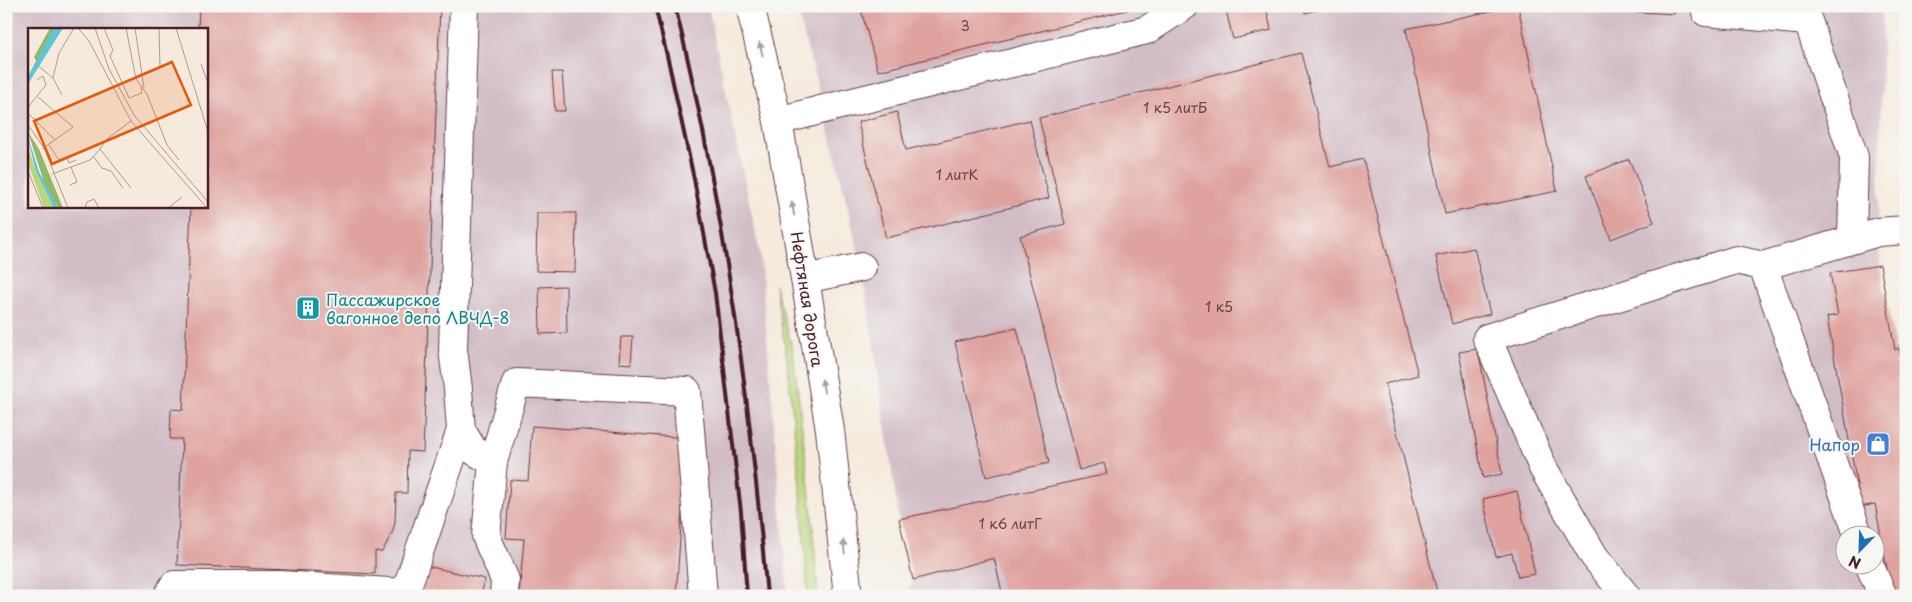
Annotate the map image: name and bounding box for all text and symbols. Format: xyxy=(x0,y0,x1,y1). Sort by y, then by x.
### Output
house number: 3 xyxy=(960,15,970,36)
inset map xyxy=(28,28,208,208)
one-way arrow xyxy=(757,42,765,57)
house number: 1 к5 литБ xyxy=(1143,97,1207,118)
house number: 1 литК xyxy=(936,164,979,185)
one-way arrow xyxy=(789,200,797,216)
street label: Нефтяная дорога xyxy=(785,230,831,368)
place label: Пассажирское вагонное депо ЛВЧД-8 xyxy=(326,287,510,329)
building icon: Пассажирское вагонное депо ЛВЧД-8 xyxy=(295,295,321,321)
house number: 1 к5 xyxy=(1205,296,1233,317)
one-way arrow xyxy=(818,378,826,394)
shop icon: Напор xyxy=(1865,431,1891,457)
place label: Напор xyxy=(1809,432,1860,456)
house number: 1 к6 литГ xyxy=(978,513,1042,534)
north arrow xyxy=(1834,524,1884,574)
one-way arrow xyxy=(840,539,848,555)
text: N xyxy=(1846,551,1864,574)

